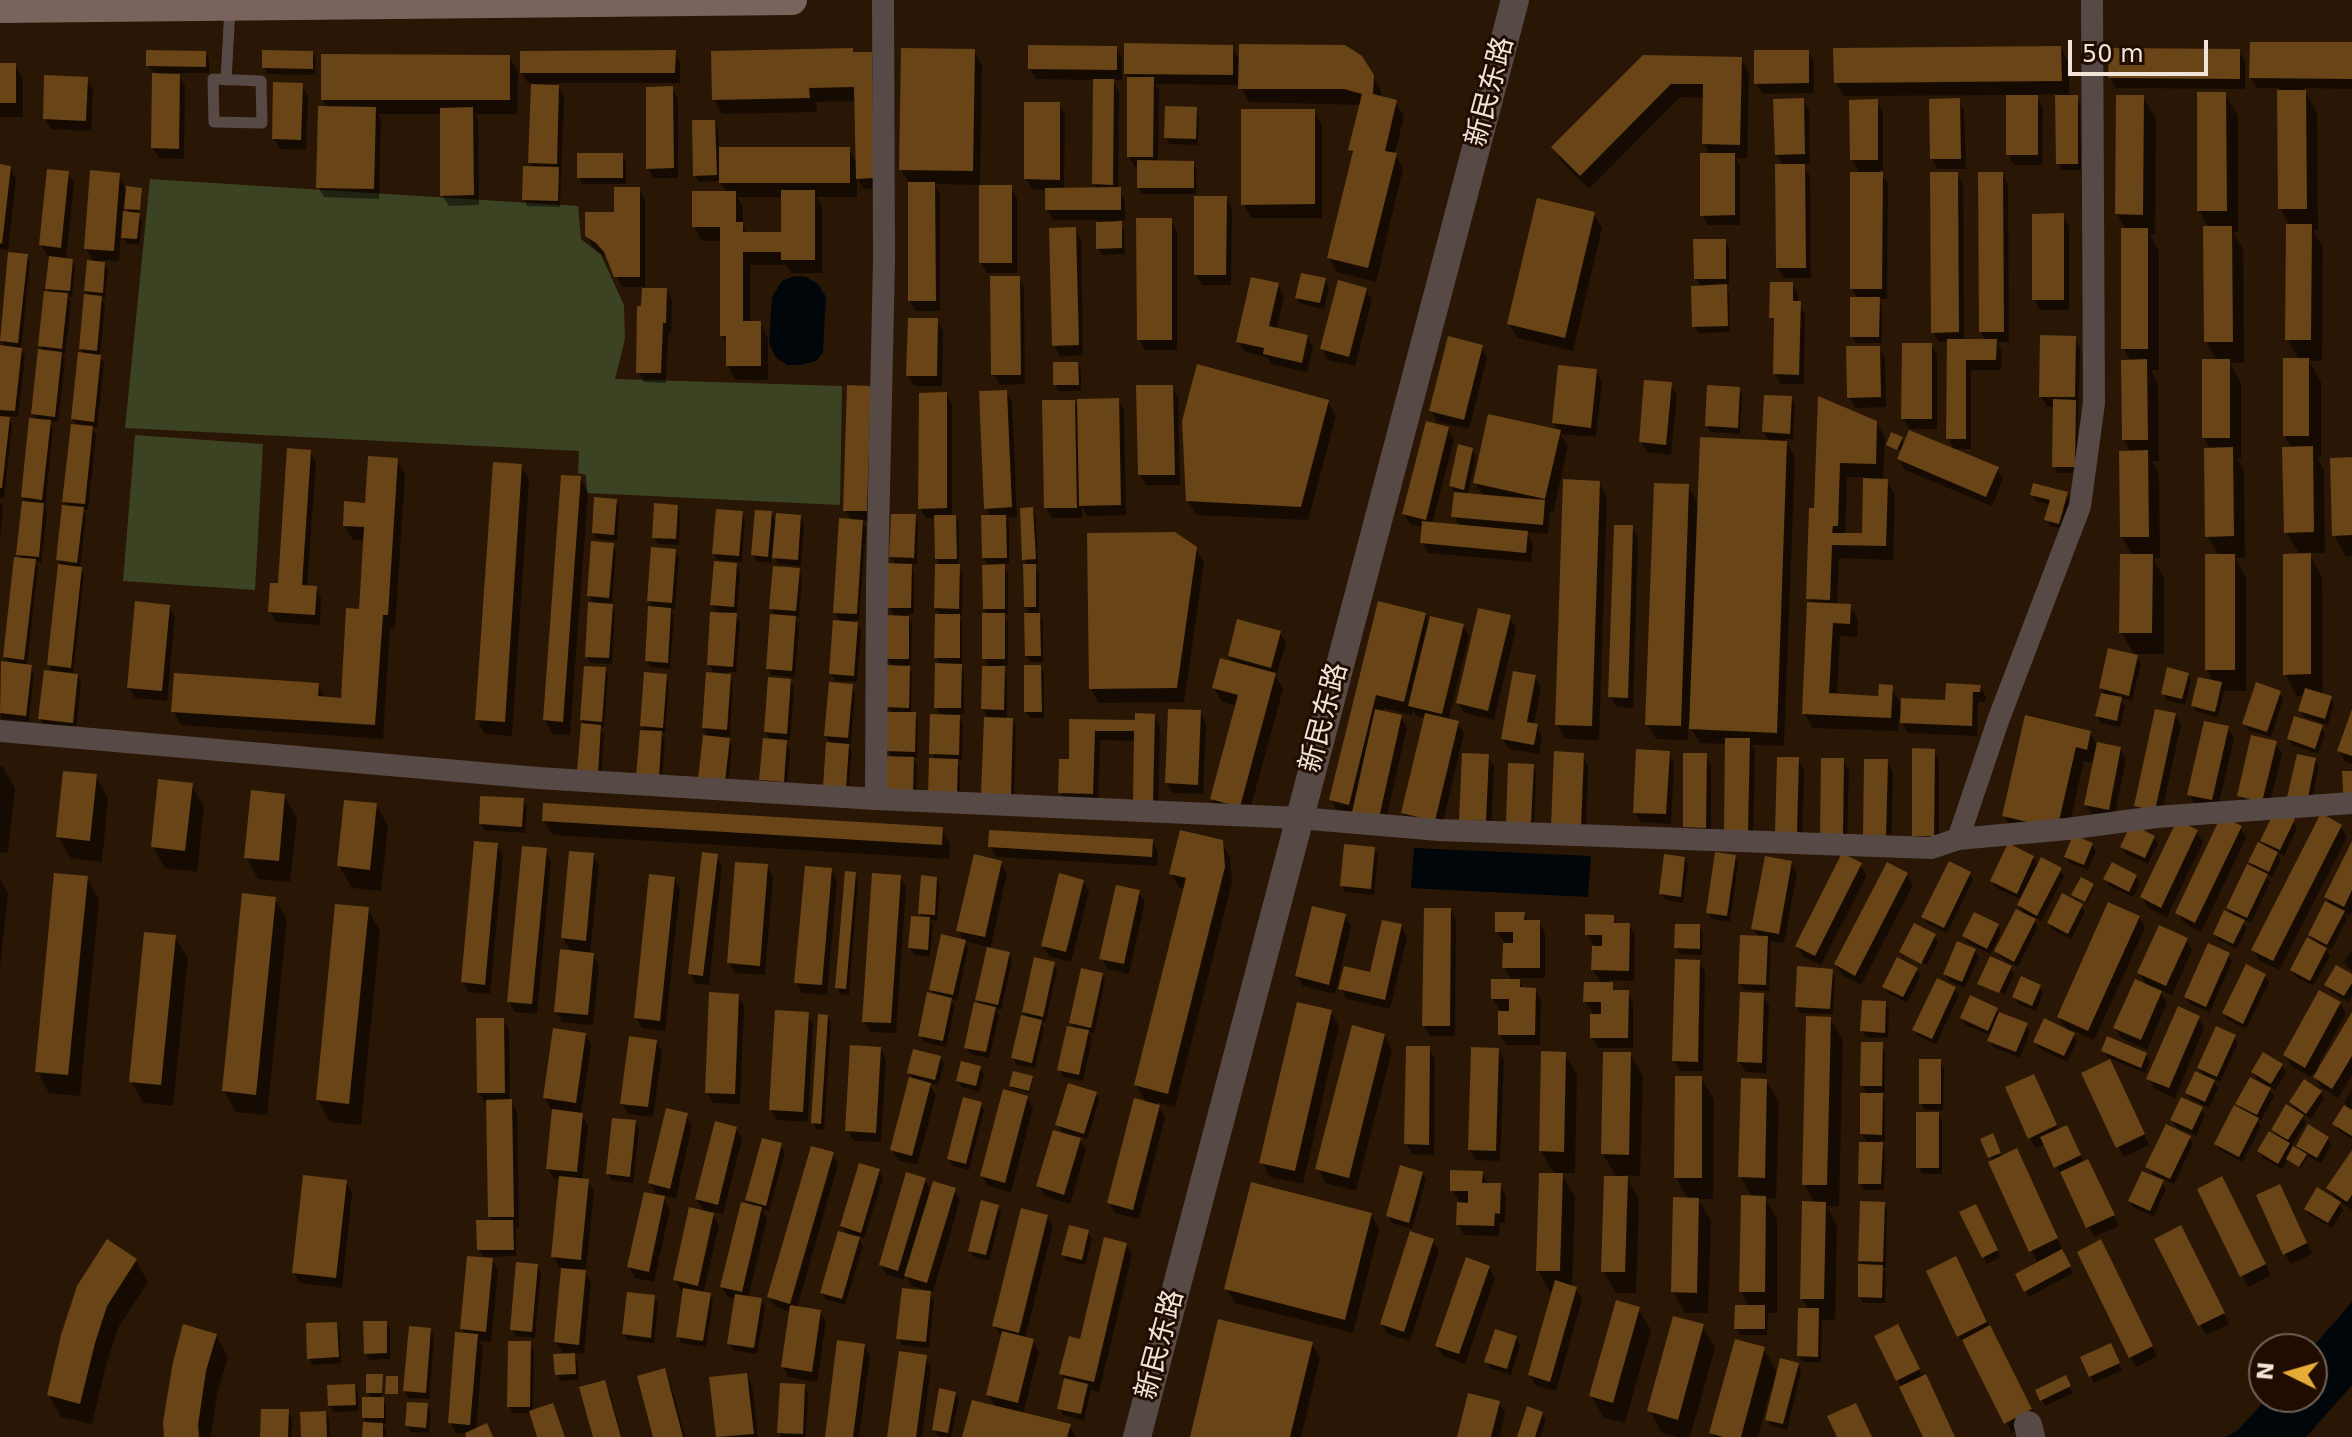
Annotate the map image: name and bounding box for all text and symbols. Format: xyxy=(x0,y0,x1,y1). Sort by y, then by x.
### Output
scale bar xyxy=(2072,24,2212,74)
street label: 新民东路 xyxy=(1460,34,1522,150)
text: 50 m xyxy=(2082,40,2144,68)
street label: 新民东路 xyxy=(1294,660,1356,776)
street label: 新民东路 xyxy=(1130,1287,1192,1403)
north arrow xyxy=(2248,1333,2328,1413)
text: N xyxy=(2252,1361,2279,1381)

